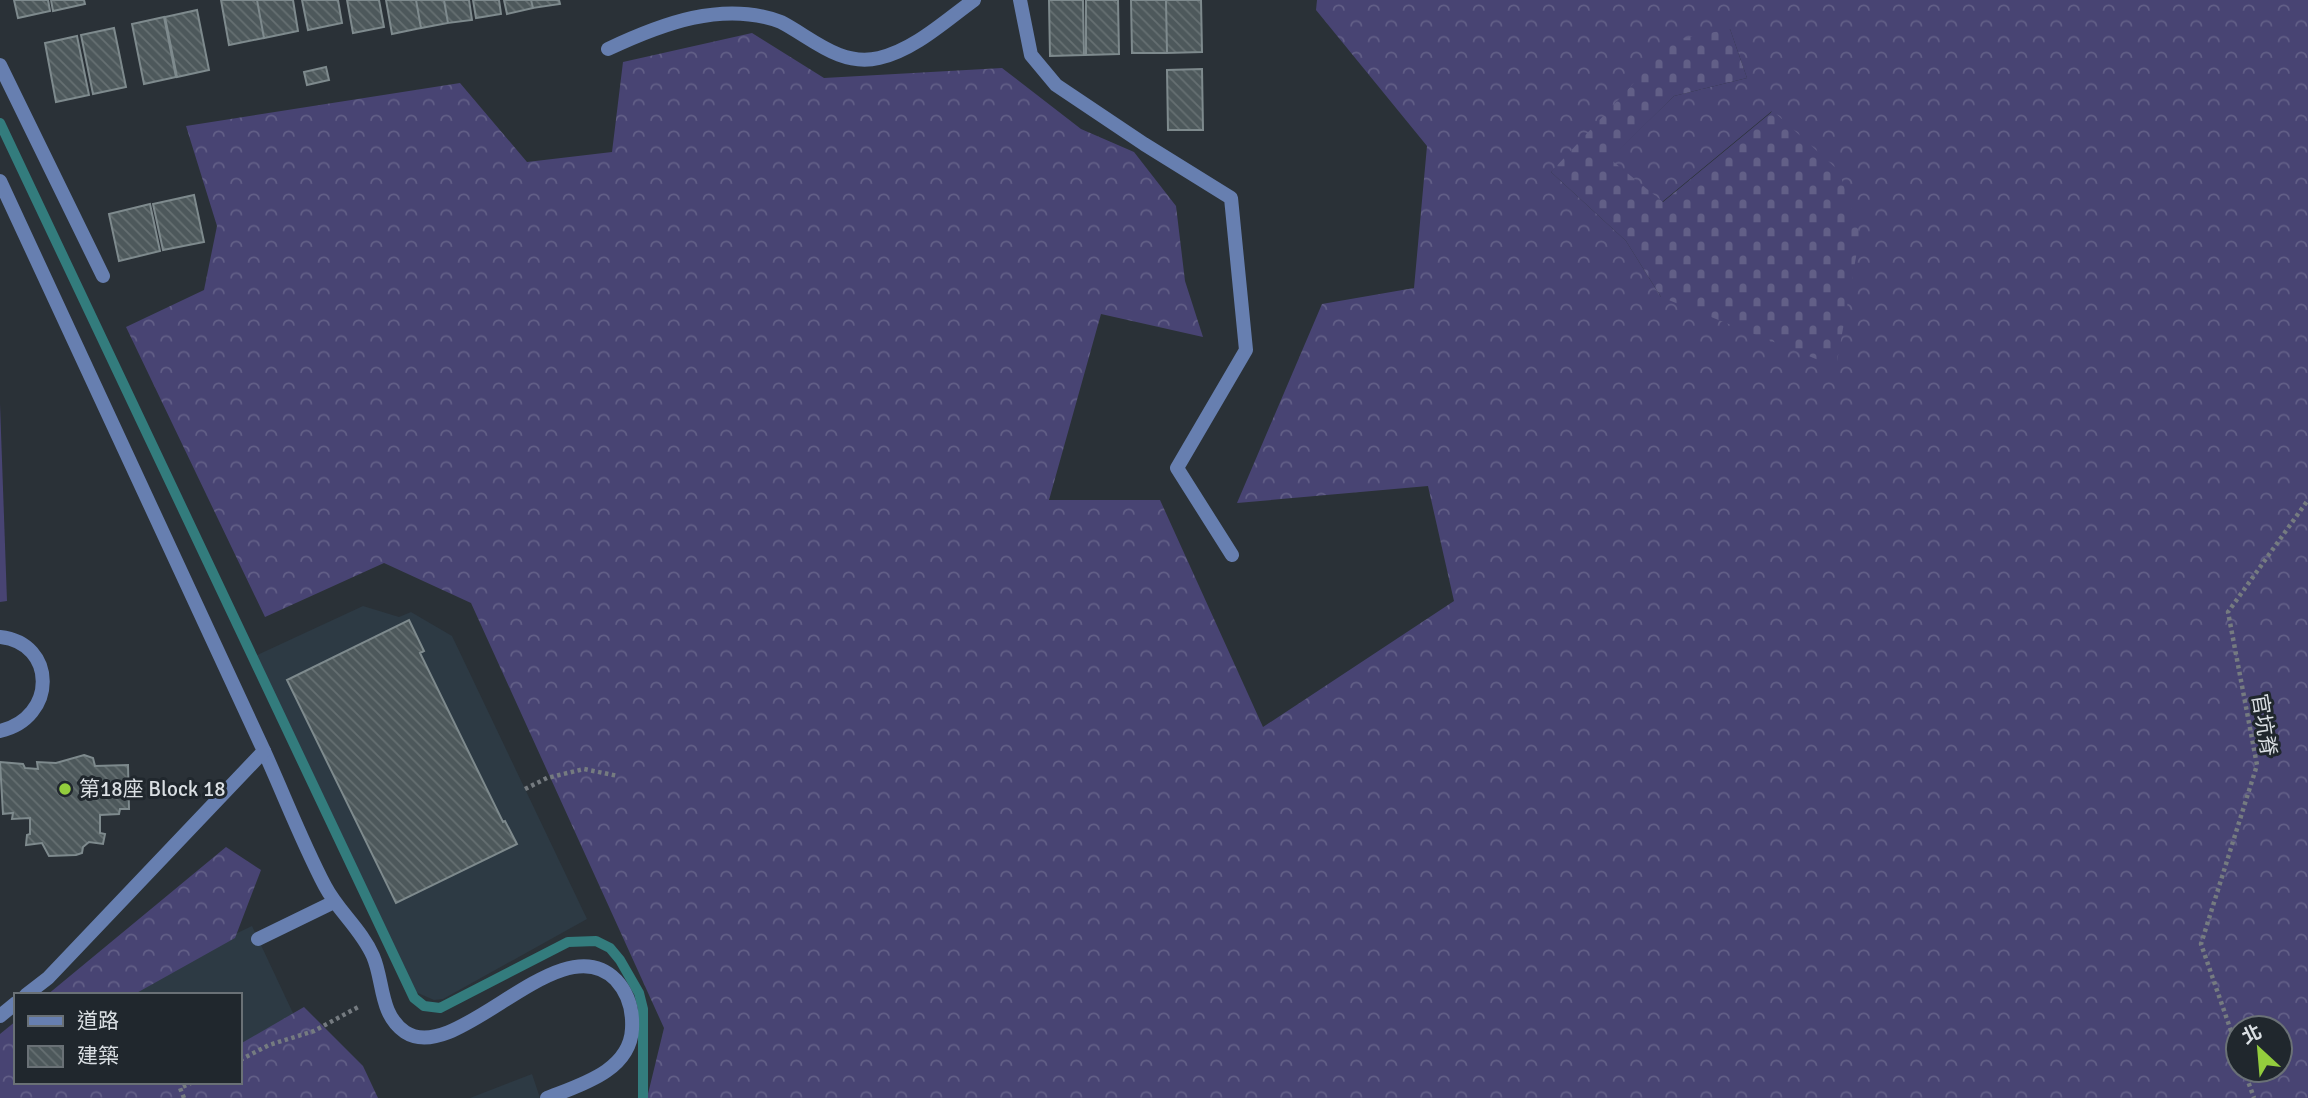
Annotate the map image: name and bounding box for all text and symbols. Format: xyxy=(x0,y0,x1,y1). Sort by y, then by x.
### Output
street label: 官坑脊 xyxy=(2246,692,2282,758)
place label: 第18座 Block 18 xyxy=(79,776,226,802)
marker: 第18座 Block 18 xyxy=(57,781,73,797)
legend xyxy=(14,993,242,1084)
text: 道路 xyxy=(77,1008,119,1034)
north arrow xyxy=(2224,1014,2294,1084)
text: 北 xyxy=(2238,1020,2266,1050)
text: 建築 xyxy=(77,1043,119,1069)

